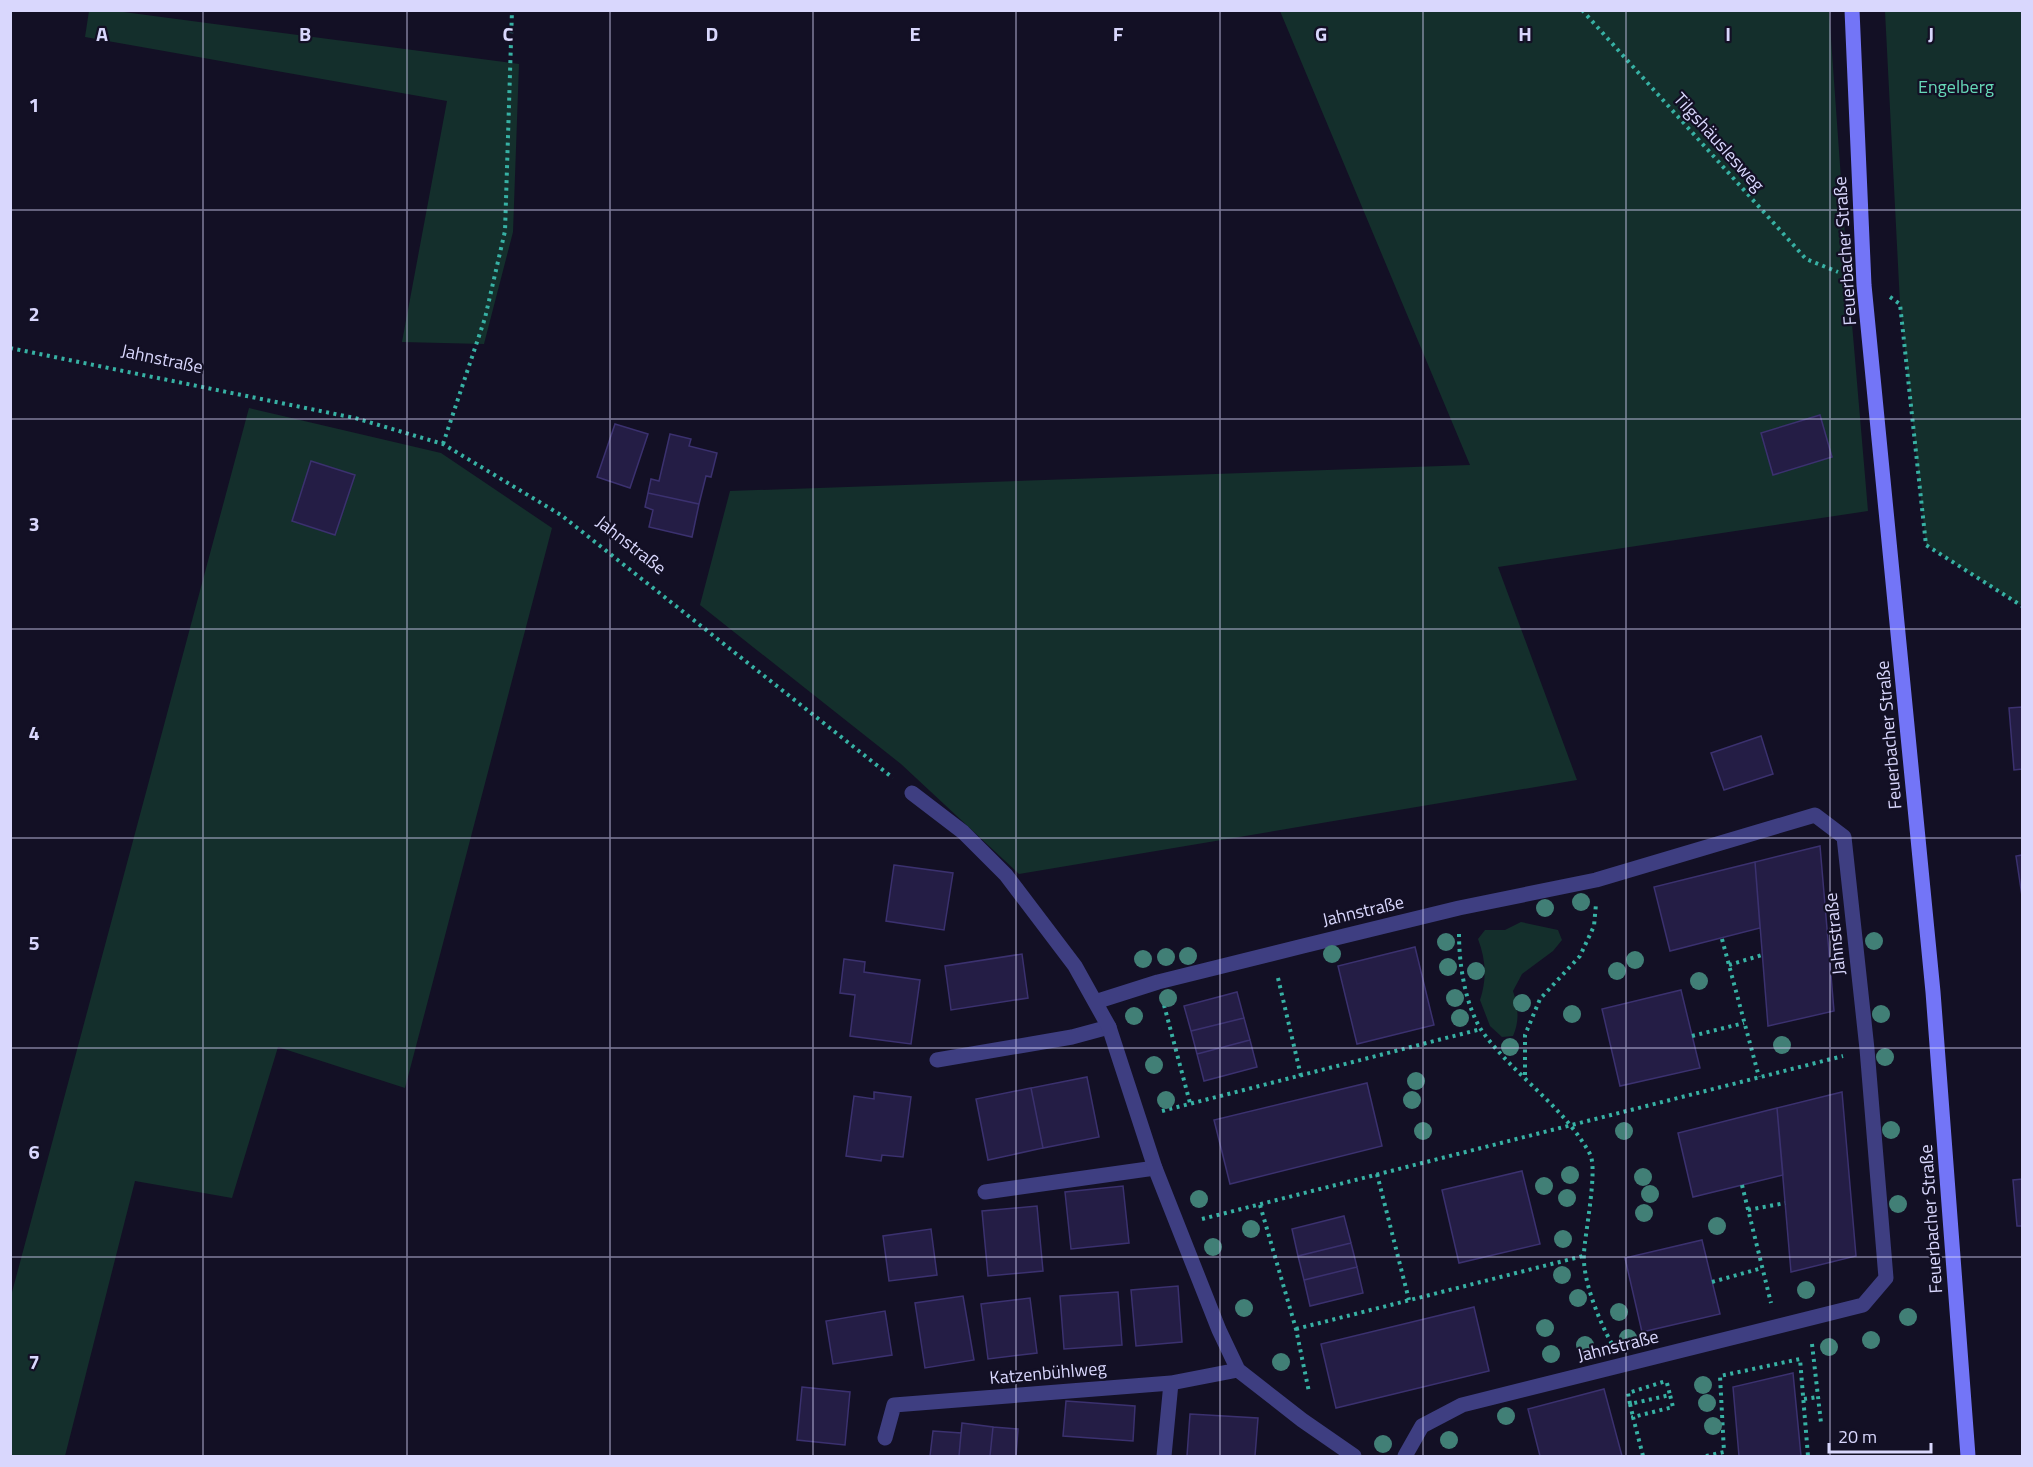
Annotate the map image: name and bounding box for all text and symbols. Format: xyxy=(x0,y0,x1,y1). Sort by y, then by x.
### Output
text: A xyxy=(96,18,108,49)
text: B xyxy=(299,18,311,49)
text: C xyxy=(503,18,514,49)
text: D xyxy=(706,18,718,49)
text: E xyxy=(909,18,921,49)
text: F xyxy=(1113,18,1124,49)
text: G xyxy=(1315,18,1327,49)
text: H xyxy=(1518,18,1532,49)
text: I xyxy=(1725,18,1731,49)
text: J xyxy=(1928,18,1934,49)
park label: Engelberg xyxy=(1918,73,1994,100)
street label: Tilgshäuslesweg xyxy=(1667,86,1771,197)
text: 1 xyxy=(28,89,40,120)
street label: Feuerbacher Straße xyxy=(1826,176,1863,326)
text: 2 xyxy=(28,298,40,329)
street label: Jahnstraße xyxy=(119,337,205,380)
text: 3 xyxy=(28,508,40,539)
street label: Jahnstraße xyxy=(590,508,672,581)
street label: Feuerbacher Straße xyxy=(1869,660,1908,810)
text: 4 xyxy=(28,717,40,748)
street label: Jahnstraße xyxy=(1319,888,1406,933)
street label: Jahnstraße xyxy=(1817,891,1852,977)
text: 5 xyxy=(28,927,40,958)
text: 6 xyxy=(28,1136,40,1167)
street label: Feuerbacher Straße xyxy=(1912,1144,1949,1294)
street label: Jahnstraße xyxy=(1574,1322,1661,1369)
text: 7 xyxy=(28,1346,40,1377)
street label: Katzenbühlweg xyxy=(988,1354,1108,1391)
scale bar xyxy=(1829,1416,1931,1454)
text: 20 m xyxy=(1838,1423,1877,1450)

